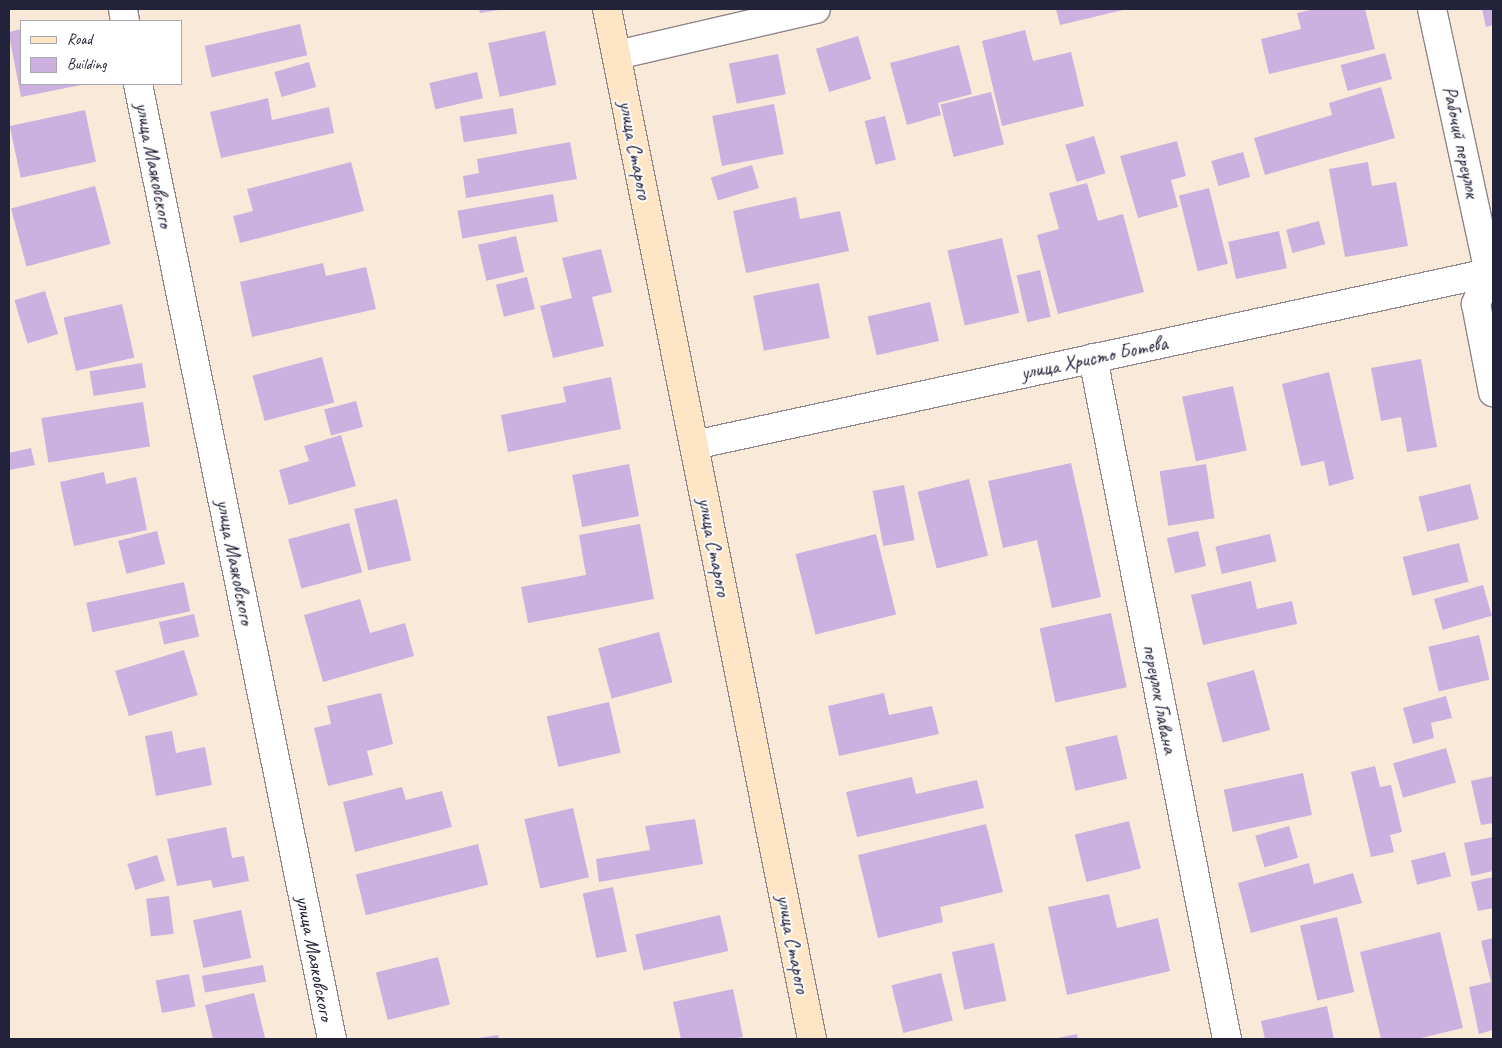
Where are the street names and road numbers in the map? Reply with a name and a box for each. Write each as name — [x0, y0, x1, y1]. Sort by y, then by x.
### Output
street label: Рабочий переулок — [1437, 84, 1485, 200]
street label: улица Старого — [614, 99, 656, 201]
street label: улица Маяковского — [130, 100, 178, 230]
street label: улица Христо Ботева — [1020, 331, 1168, 385]
street label: улица Старого — [693, 496, 735, 598]
street label: улица Маяковского — [211, 497, 259, 627]
street label: переулок Главана — [1138, 642, 1182, 756]
street label: улица Маяковского — [291, 893, 339, 1023]
street label: улица Старого — [772, 893, 814, 995]

